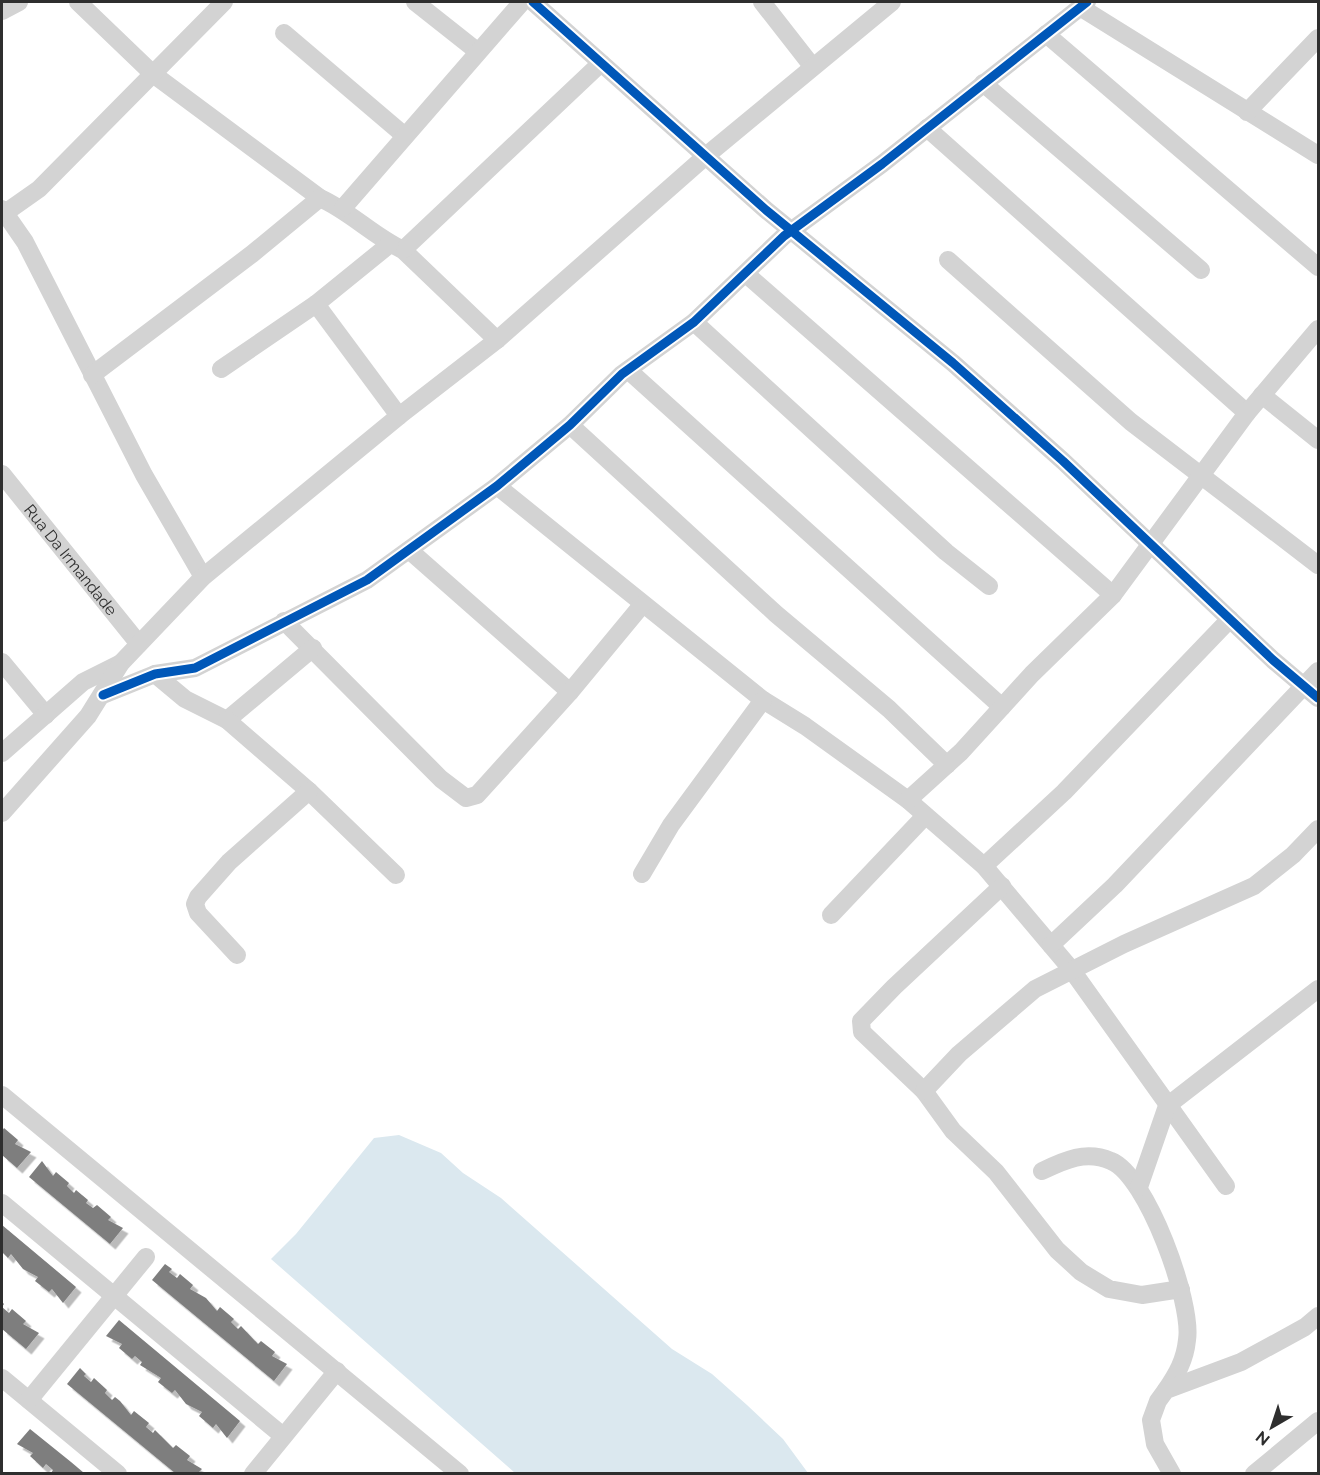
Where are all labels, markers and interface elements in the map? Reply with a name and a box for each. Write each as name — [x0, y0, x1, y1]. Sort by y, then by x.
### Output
street label: Rua Da Irmandade — [21, 500, 122, 619]
north arrow — [1242, 1397, 1302, 1457]
text: N — [1252, 1427, 1274, 1449]

